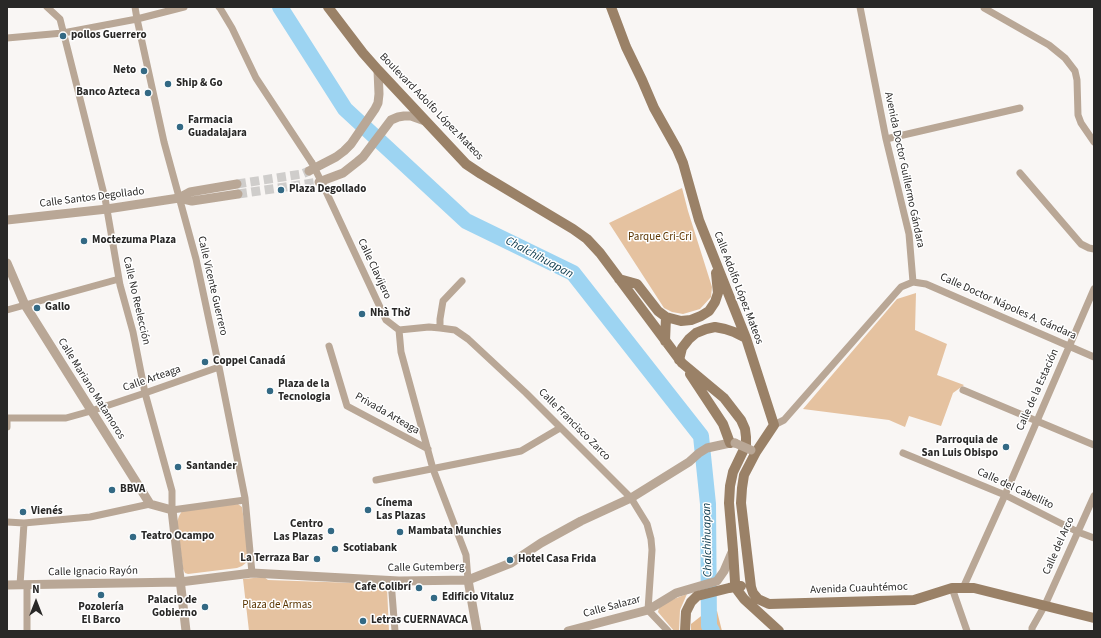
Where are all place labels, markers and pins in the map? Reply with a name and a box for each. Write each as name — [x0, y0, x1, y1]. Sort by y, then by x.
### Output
place label: pollos Guerrero — [71, 29, 147, 43]
marker: pollos Guerrero — [58, 31, 68, 41]
place label: Neto — [113, 64, 136, 78]
marker: Neto — [139, 66, 149, 76]
place label: Ship & Go — [176, 77, 223, 91]
marker: Ship & Go — [163, 79, 173, 89]
place label: Banco Azteca — [76, 86, 140, 100]
marker: Banco Azteca — [143, 88, 153, 98]
place label: Farmacia Guadalajara — [188, 114, 247, 140]
marker: Farmacia Guadalajara — [175, 122, 185, 132]
place label: Plaza Degollado — [289, 183, 366, 197]
marker: Plaza Degollado — [276, 185, 286, 195]
place label: Moctezuma Plaza — [92, 234, 176, 248]
marker: Moctezuma Plaza — [79, 236, 89, 246]
place label: Gallo — [45, 301, 70, 315]
marker: Gallo — [32, 303, 42, 313]
place label: Nhà Thờ — [370, 307, 410, 321]
marker: Nhà Thờ — [357, 309, 367, 319]
place label: Coppel Canadá — [213, 355, 286, 369]
marker: Coppel Canadá — [200, 357, 210, 367]
place label: Plaza de la Tecnologia — [278, 378, 330, 404]
marker: Plaza de la Tecnologia — [265, 386, 275, 396]
place label: Parroquia de San Luis Obispo — [922, 434, 998, 460]
marker: Parroquia de San Luis Obispo — [1001, 442, 1011, 452]
place label: Santander — [186, 460, 237, 474]
marker: Santander — [173, 462, 183, 472]
place label: BBVA — [120, 483, 145, 497]
marker: BBVA — [107, 485, 117, 495]
place label: Cínema Las Plazas — [376, 497, 426, 523]
place label: Vienés — [31, 505, 63, 519]
marker: Cínema Las Plazas — [363, 505, 373, 515]
marker: Vienés — [18, 507, 28, 517]
place label: Centro Las Plazas — [273, 518, 323, 544]
place label: Mambata Munchies — [408, 525, 501, 539]
marker: Centro Las Plazas — [326, 526, 336, 536]
marker: Mambata Munchies — [395, 527, 405, 537]
place label: Teatro Ocampo — [141, 530, 214, 544]
marker: Teatro Ocampo — [128, 532, 138, 542]
place label: Scotiabank — [343, 542, 397, 556]
marker: Scotiabank — [330, 544, 340, 554]
place label: La Terraza Bar — [240, 552, 309, 566]
place label: Hotel Casa Frida — [518, 553, 596, 567]
marker: La Terraza Bar — [312, 554, 322, 564]
marker: Hotel Casa Frida — [505, 555, 515, 565]
place label: Cafe Colibrí — [355, 581, 411, 595]
marker: Cafe Colibrí — [414, 583, 424, 593]
marker: Pozolería El Barco — [96, 590, 106, 600]
place label: Edificio Vitaluz — [442, 591, 514, 605]
marker: Edificio Vitaluz — [429, 593, 439, 603]
place label: Palacio de Gobierno — [148, 594, 197, 620]
place label: Pozolería El Barco — [78, 601, 124, 627]
marker: Palacio de Gobierno — [200, 602, 210, 612]
place label: Letras CUERNAVACA — [371, 614, 468, 628]
marker: Letras CUERNAVACA — [358, 616, 368, 626]

